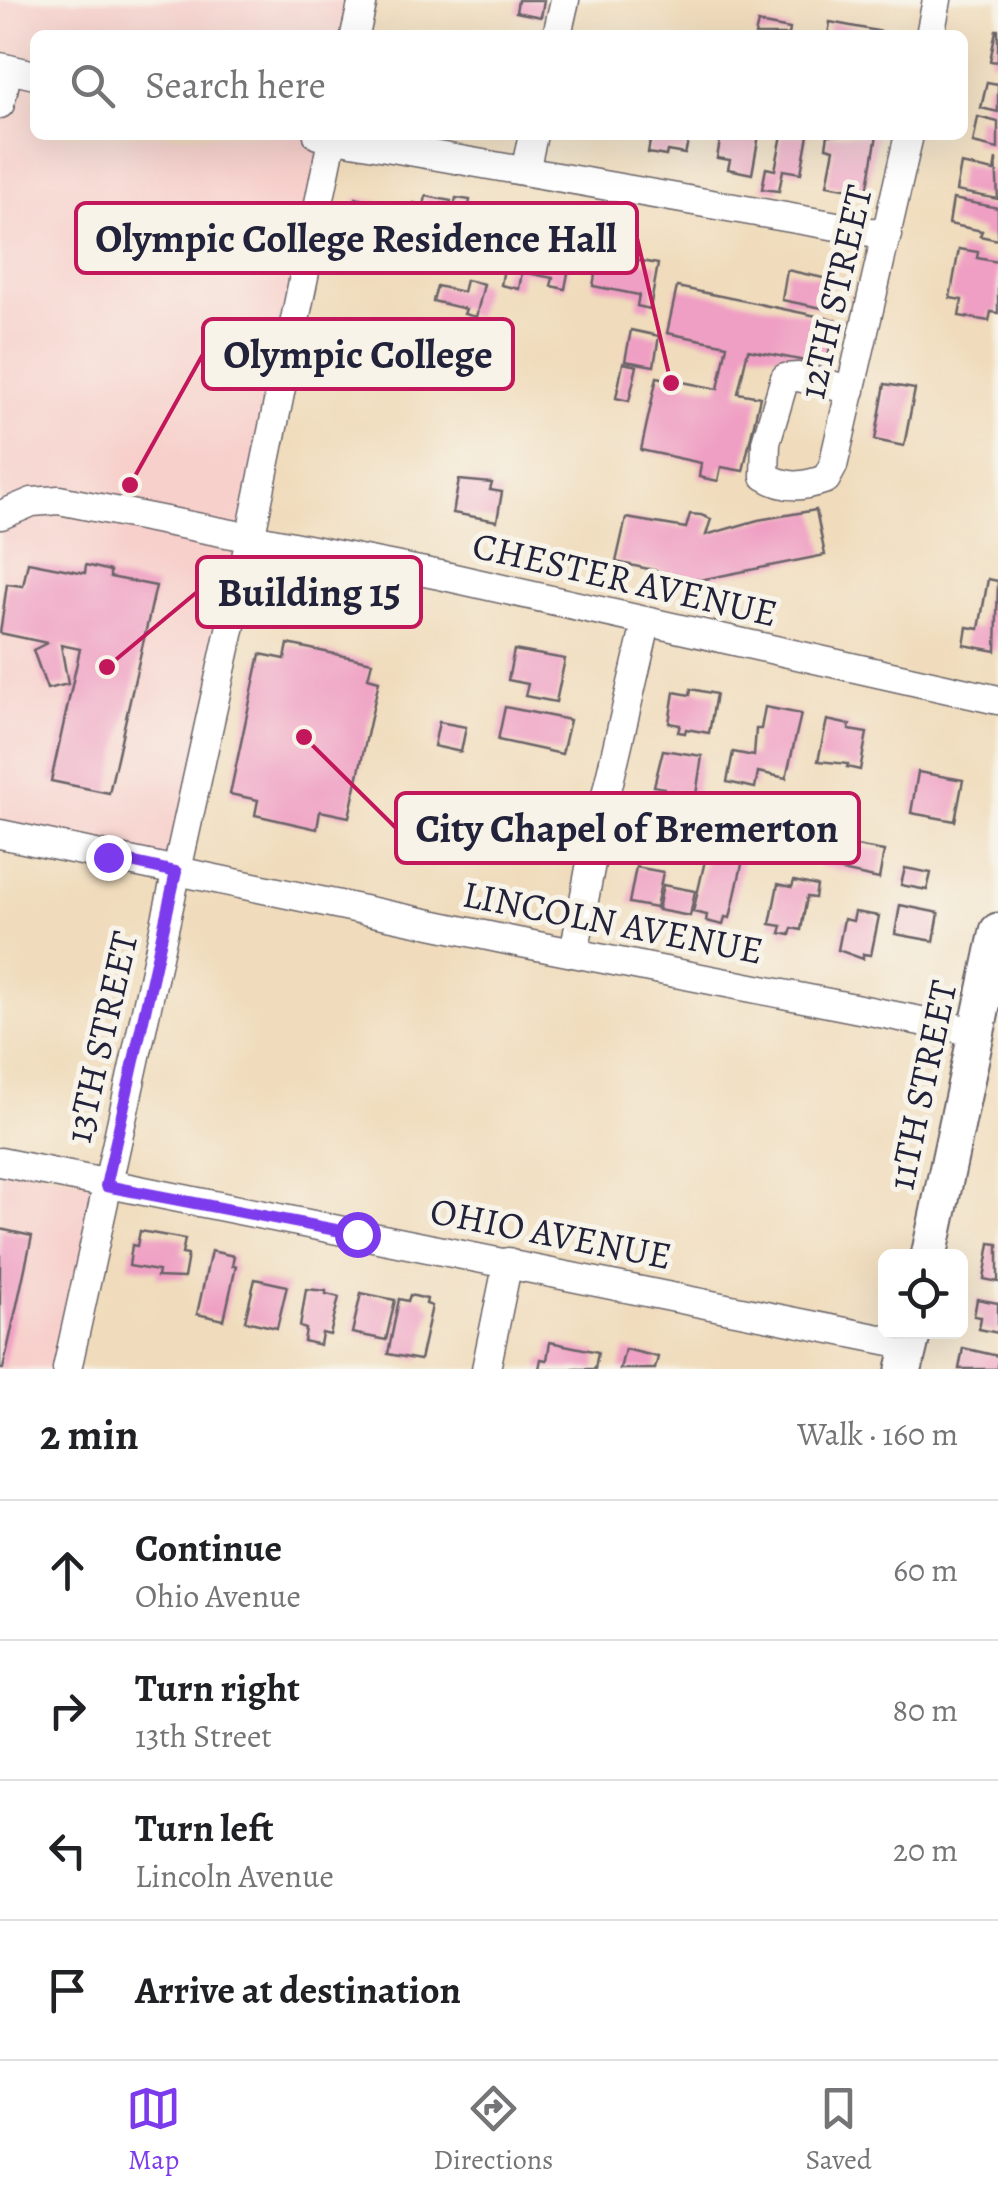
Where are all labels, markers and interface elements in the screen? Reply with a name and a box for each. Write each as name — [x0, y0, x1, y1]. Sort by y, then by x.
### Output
search box — [30, 30, 968, 140]
icon: search — [65, 58, 120, 113]
text: Search here — [145, 59, 326, 111]
street label: 12TH STREET — [785, 180, 885, 404]
callout: Olympic College Residence Hall — [76, 203, 637, 273]
text: Olympic College Residence Hall — [95, 211, 617, 266]
callout: Olympic College — [203, 319, 513, 389]
text: Olympic College — [223, 327, 493, 382]
street label: CHESTER AVENUE — [468, 519, 782, 639]
callout: Building 15 — [197, 557, 421, 627]
text: Building 15 — [217, 565, 401, 620]
callout: City Chapel of Bremerton — [396, 793, 859, 863]
text: City Chapel of Bremerton — [415, 801, 839, 856]
route end — [86, 835, 132, 881]
street label: LINCOLN AVENUE — [459, 867, 767, 977]
street label: 13TH STREET — [51, 926, 151, 1148]
street label: 11TH STREET — [874, 975, 970, 1194]
street label: OHIO AVENUE — [426, 1184, 676, 1282]
route start — [335, 1212, 381, 1258]
map controls — [878, 1249, 968, 1339]
button: locate — [878, 1249, 968, 1339]
text: 2 min — [40, 1406, 139, 1463]
text: Walk · 160 m — [797, 1412, 958, 1456]
text: Continue — [135, 1522, 282, 1574]
icon: ahead — [40, 1543, 95, 1598]
text: 60 m — [893, 1548, 958, 1592]
text: Ohio Avenue — [135, 1574, 301, 1618]
text: Turn right — [135, 1662, 300, 1714]
icon: right — [40, 1683, 95, 1738]
text: 80 m — [892, 1688, 958, 1732]
text: 13th Street — [135, 1714, 272, 1758]
text: Turn left — [135, 1802, 274, 1854]
icon: left — [40, 1823, 95, 1878]
text: 20 m — [893, 1828, 958, 1872]
text: Lincoln Avenue — [135, 1854, 334, 1898]
icon: arrive — [40, 1963, 95, 2018]
text: Arrive at destination — [135, 1964, 461, 2016]
tab: Map — [126, 2081, 181, 2179]
tab: Directions — [433, 2081, 553, 2179]
tab: Saved — [806, 2081, 872, 2179]

